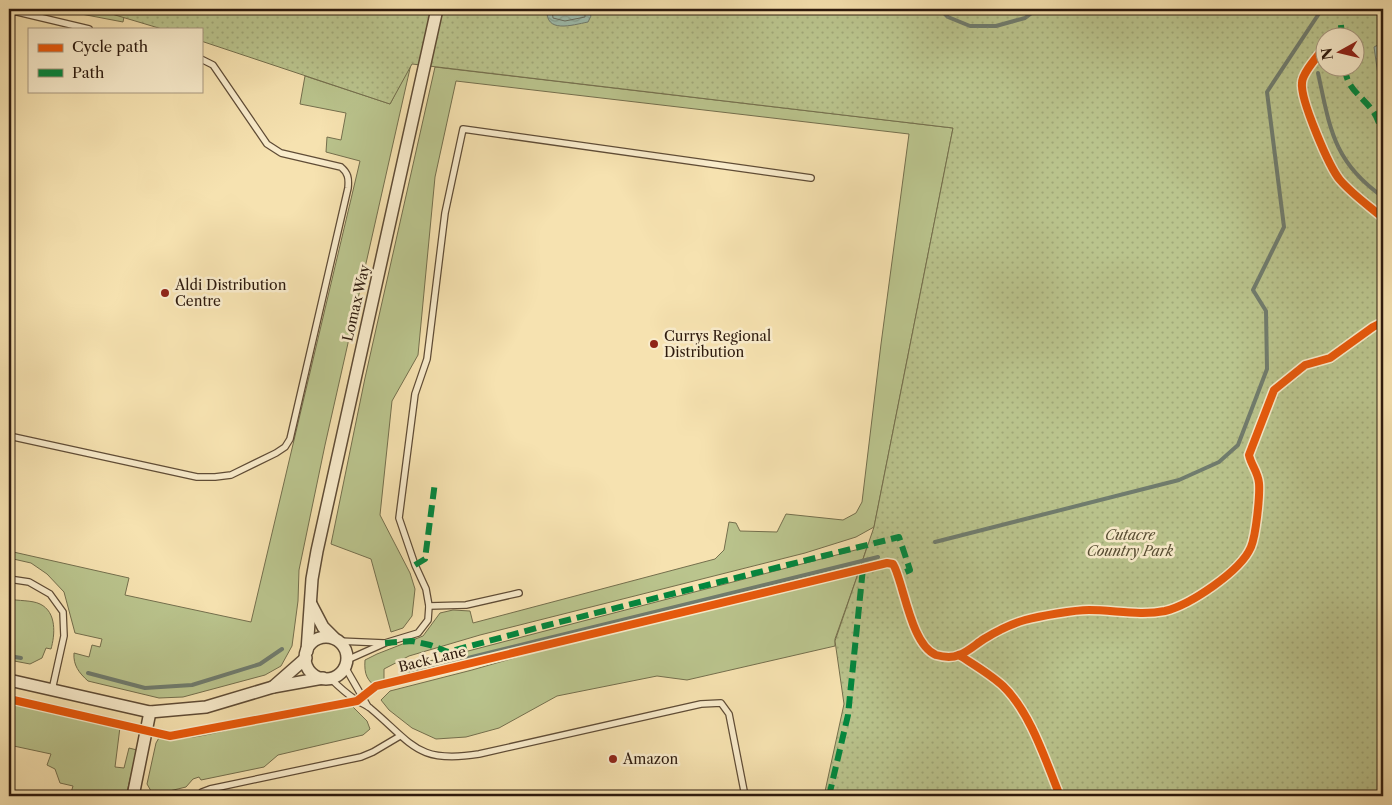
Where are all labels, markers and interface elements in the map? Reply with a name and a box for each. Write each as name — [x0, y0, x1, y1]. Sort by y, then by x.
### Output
legend — [28, 28, 202, 92]
north arrow — [1314, 28, 1364, 78]
text: Cycle path — [72, 37, 149, 56]
text: N — [1317, 47, 1337, 61]
text: Path — [72, 63, 105, 82]
street label: Lomax Way — [338, 263, 374, 343]
place label: Aldi Distribution Centre — [174, 276, 287, 310]
marker: Aldi Distribution Centre — [159, 287, 171, 299]
place label: Currys Regional Distribution — [664, 327, 771, 361]
marker: Currys Regional Distribution — [648, 338, 660, 350]
park label: Cutacre Country Park — [1087, 526, 1174, 560]
street label: Back Lane — [396, 642, 468, 676]
place label: Amazon — [622, 750, 679, 768]
marker: Amazon — [607, 753, 619, 765]

